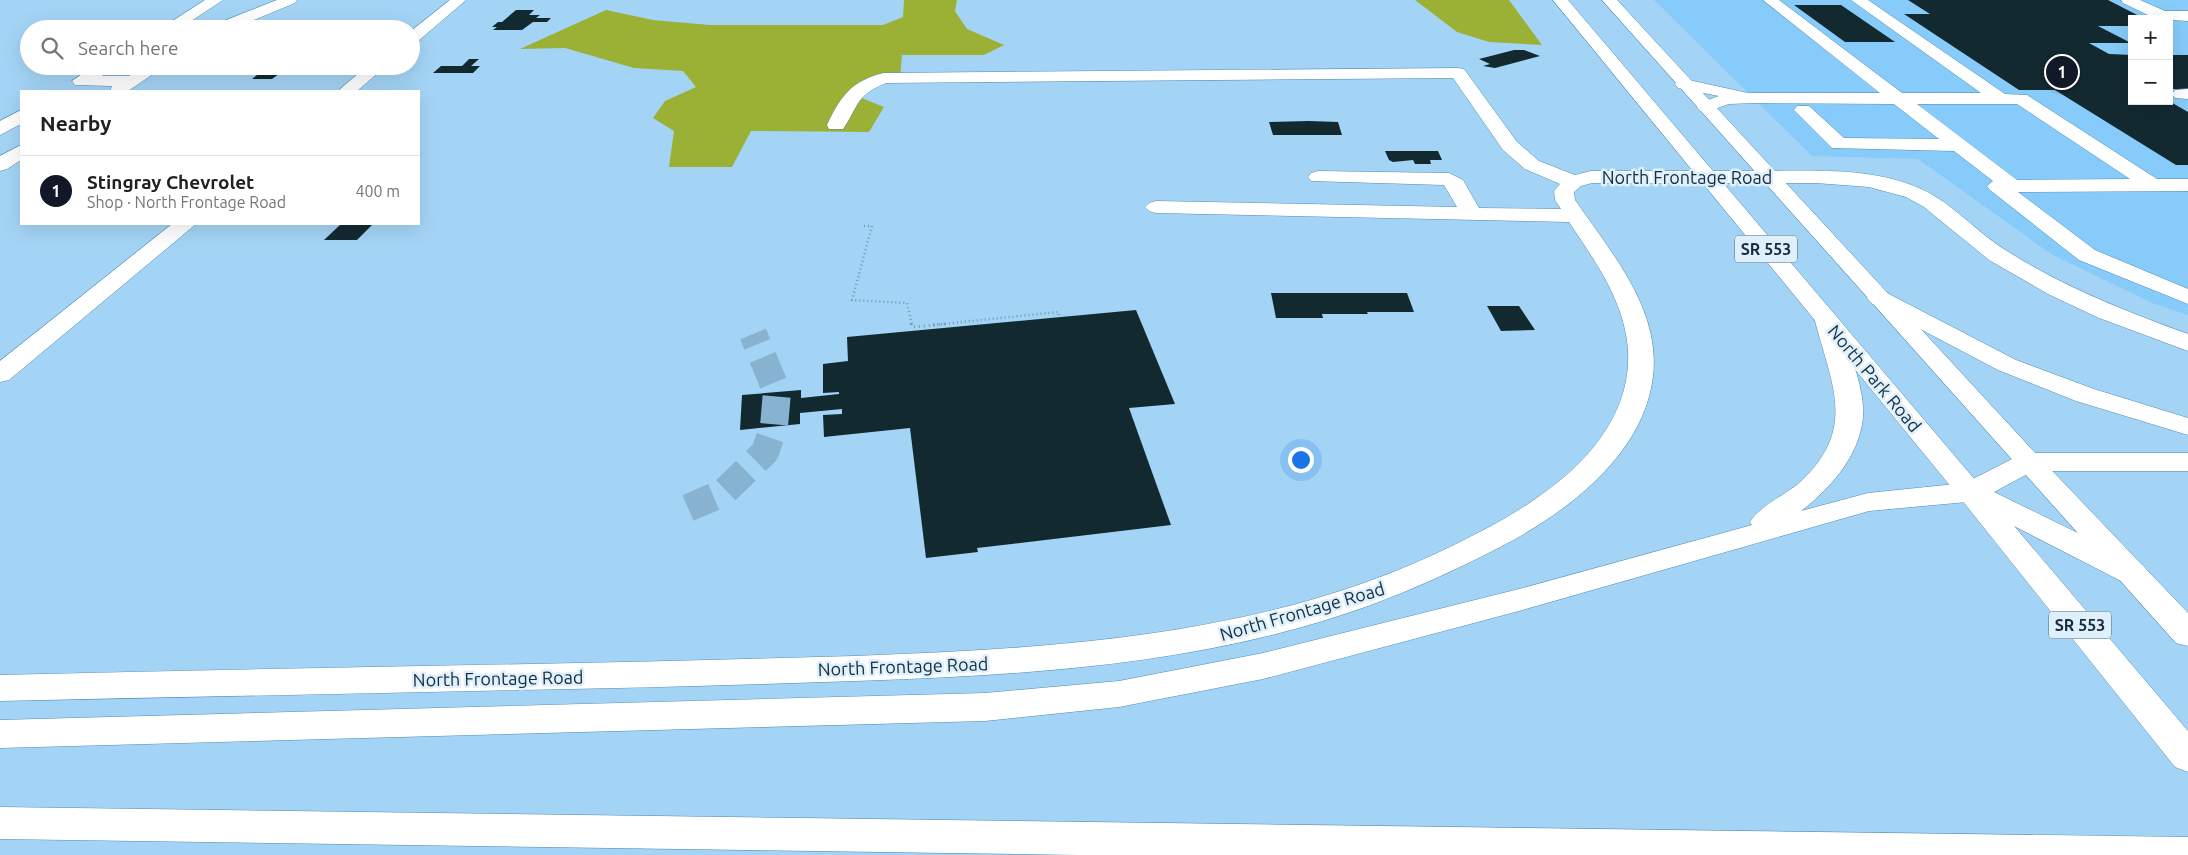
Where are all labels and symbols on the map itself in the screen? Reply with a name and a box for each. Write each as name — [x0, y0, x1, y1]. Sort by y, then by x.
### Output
pin: 1 — [2046, 53, 2078, 91]
street label: North Frontage Road — [1602, 167, 1772, 187]
road number: SR 553 — [1735, 235, 1797, 262]
street label: North Park Road — [1825, 321, 1925, 435]
your location — [1288, 447, 1314, 473]
street label: North Frontage Road — [1217, 578, 1387, 644]
road number: SR 553 — [2049, 612, 2111, 638]
street label: North Frontage Road — [817, 653, 989, 679]
street label: North Frontage Road — [413, 667, 583, 689]

